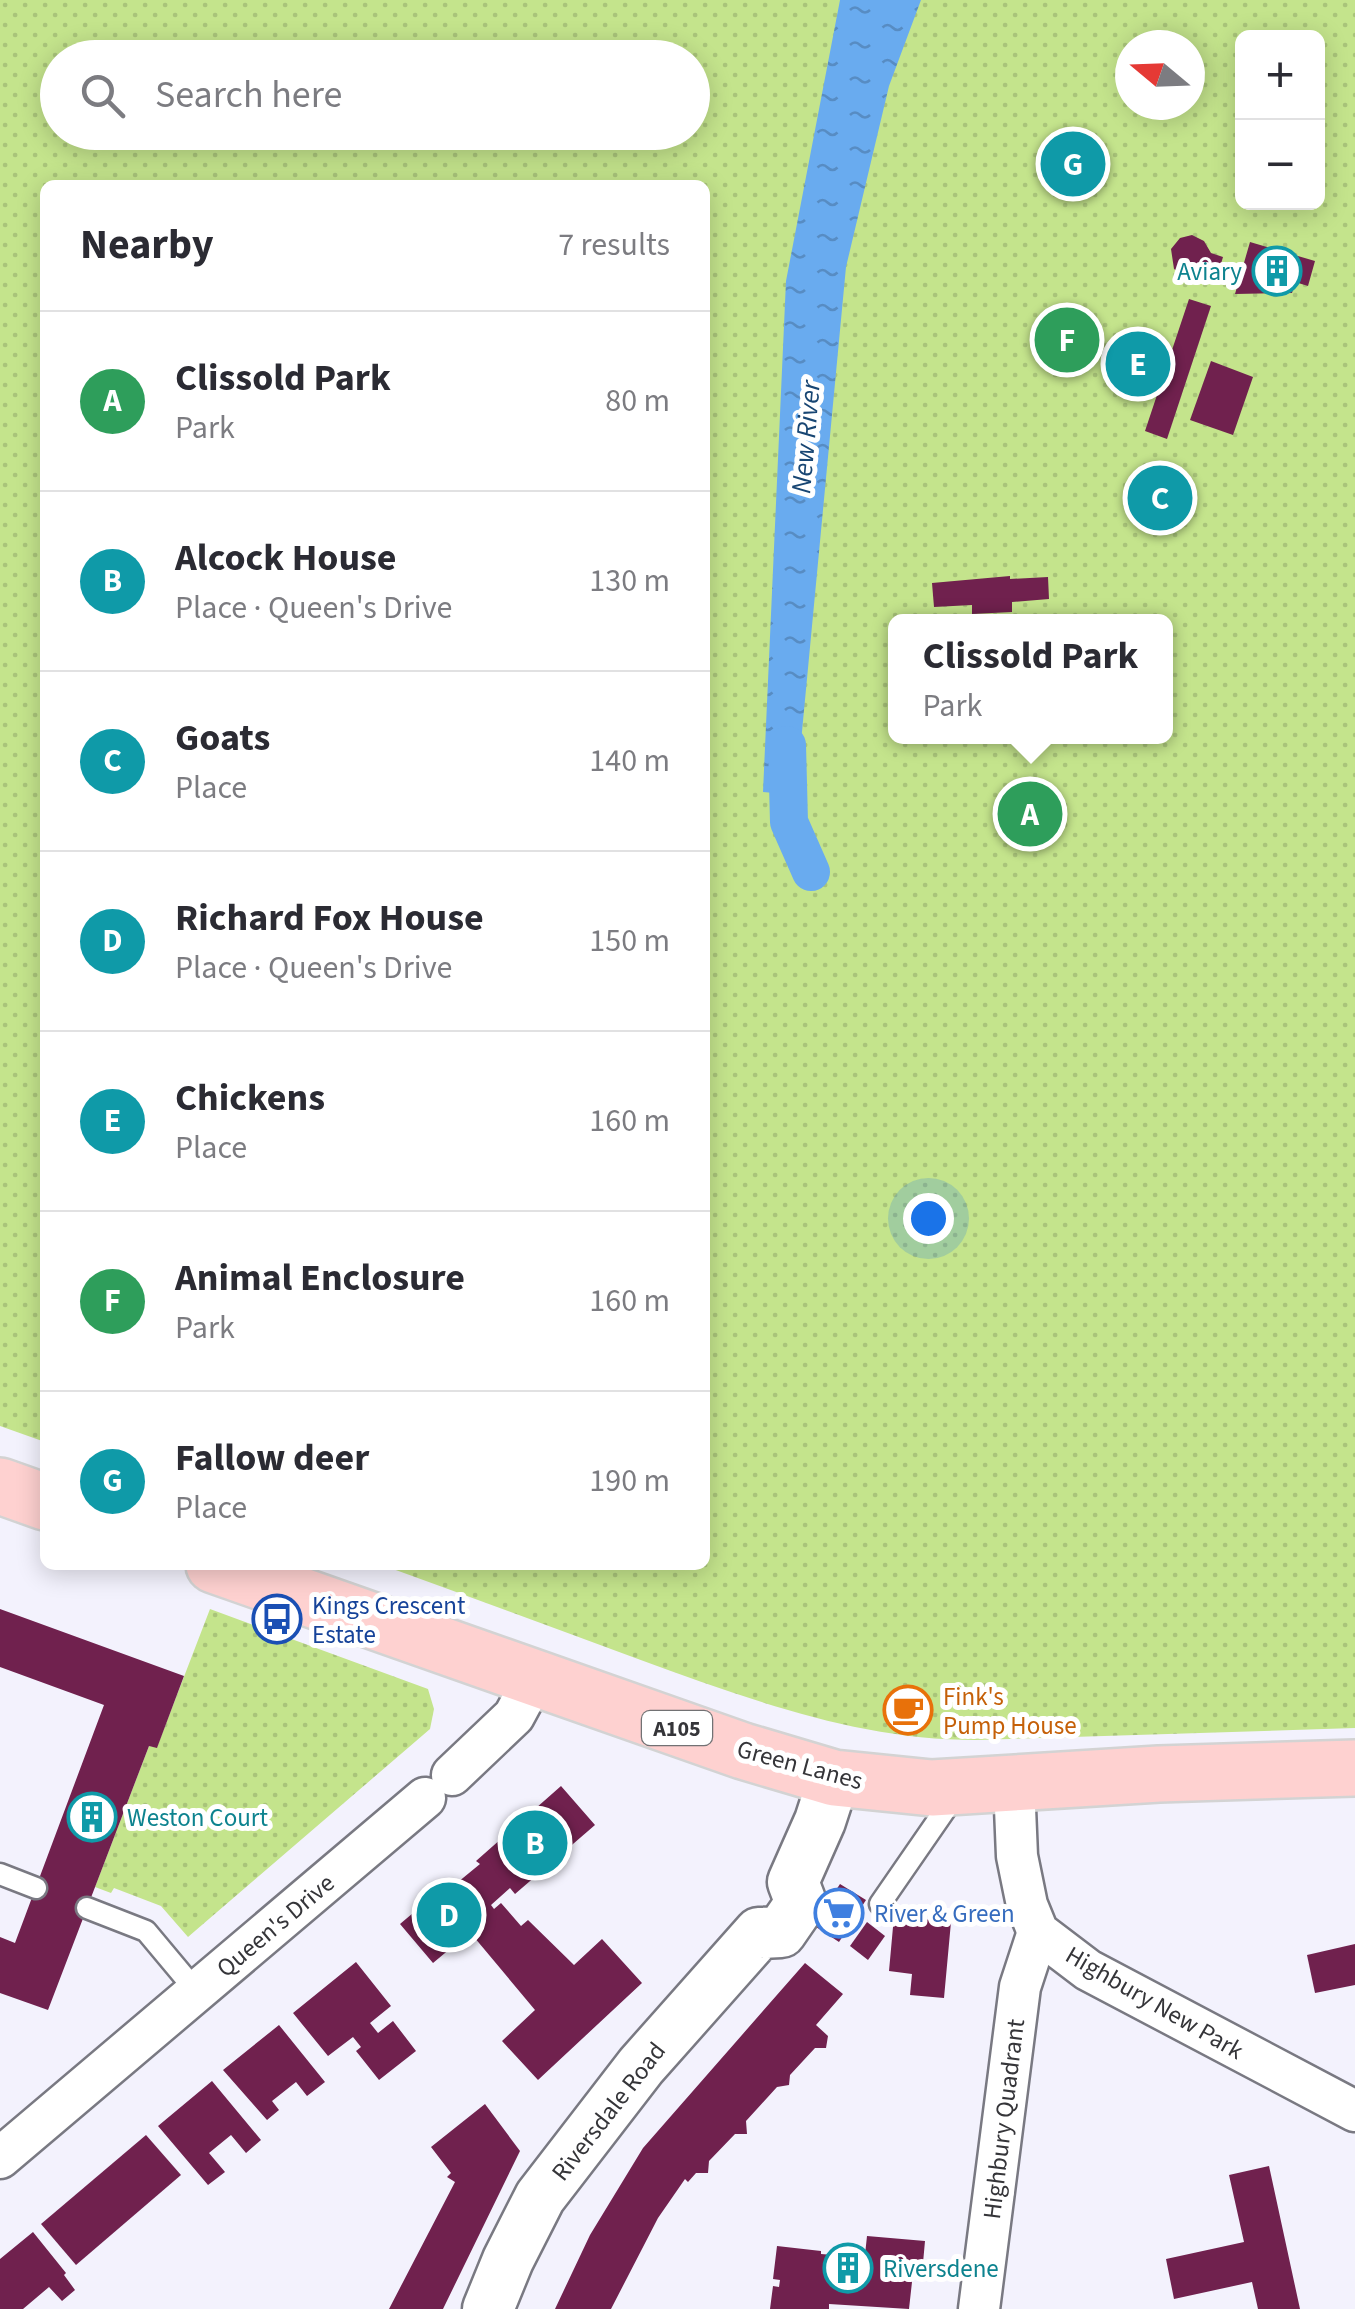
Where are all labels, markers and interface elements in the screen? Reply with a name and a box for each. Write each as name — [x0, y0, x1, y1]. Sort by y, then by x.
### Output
north arrow — [1115, 30, 1205, 120]
map controls — [1235, 30, 1325, 210]
button: + — [1235, 30, 1325, 120]
search box — [40, 40, 710, 150]
icon: search — [75, 68, 130, 123]
text: Search here — [155, 68, 342, 122]
button: − — [1235, 120, 1325, 210]
pin: G — [1040, 126, 1106, 202]
text: Nearby — [80, 215, 214, 275]
text: 7 results — [558, 222, 670, 268]
building icon: Aviary — [1251, 245, 1303, 297]
place label: Aviary — [1177, 254, 1242, 290]
pin: F — [1034, 302, 1100, 378]
pin: E — [1106, 326, 1170, 402]
text: Clissold Park — [175, 351, 391, 405]
water label: New River — [781, 377, 831, 495]
text: A — [103, 378, 122, 424]
text: 80 m — [605, 378, 670, 424]
text: Park — [175, 405, 235, 451]
pin: C — [1128, 460, 1192, 536]
text: Alcock House — [175, 531, 396, 585]
text: B — [103, 558, 122, 604]
text: 130 m — [589, 558, 670, 604]
text: Place · Queen's Drive — [175, 585, 452, 631]
popup — [888, 614, 1173, 744]
text: Clissold Park — [923, 629, 1138, 683]
text: Park — [923, 683, 982, 729]
text: Goats — [175, 711, 270, 765]
text: C — [103, 738, 122, 784]
text: 140 m — [589, 738, 670, 784]
text: Place — [175, 765, 247, 811]
pin: A — [998, 776, 1062, 852]
text: Richard Fox House — [175, 891, 484, 945]
text: D — [102, 918, 123, 964]
text: 150 m — [589, 918, 670, 964]
text: Place · Queen's Drive — [175, 945, 452, 991]
text: Chickens — [175, 1071, 325, 1125]
text: E — [104, 1098, 121, 1144]
text: 160 m — [589, 1098, 670, 1144]
text: Place — [175, 1125, 247, 1171]
your location — [903, 1193, 954, 1244]
text: Animal Enclosure — [175, 1251, 465, 1305]
text: F — [104, 1278, 121, 1324]
text: 160 m — [589, 1278, 670, 1324]
text: Park — [175, 1305, 235, 1351]
text: Fallow deer — [175, 1431, 369, 1485]
text: G — [102, 1458, 123, 1504]
text: 190 m — [589, 1458, 670, 1504]
text: Place — [175, 1485, 247, 1531]
place label: Kings Crescent Estate — [312, 1588, 466, 1653]
bus stop icon: Kings Crescent Estate — [251, 1593, 303, 1645]
place label: Fink's Pump House — [943, 1679, 1077, 1744]
cafe icon: Fink's Pump House — [882, 1684, 934, 1736]
road number: A105 — [642, 1711, 712, 1745]
street label: Green Lanes — [733, 1731, 867, 1799]
building icon: Weston Court — [66, 1791, 118, 1843]
place label: Weston Court — [127, 1800, 268, 1836]
pin: B — [502, 1806, 568, 1880]
street label: Queen's Drive — [209, 1866, 342, 1986]
pin: D — [416, 1878, 482, 1952]
supermarket icon: River & Green — [813, 1887, 865, 1939]
place label: River & Green — [874, 1896, 1015, 1932]
street label: Highbury New Park — [1059, 1937, 1251, 2069]
street label: Highbury Quadrant — [974, 2016, 1034, 2221]
street label: Riversdale Road — [543, 2035, 674, 2189]
building icon: Riversdene — [822, 2242, 874, 2294]
place label: Riversdene — [883, 2251, 999, 2287]

